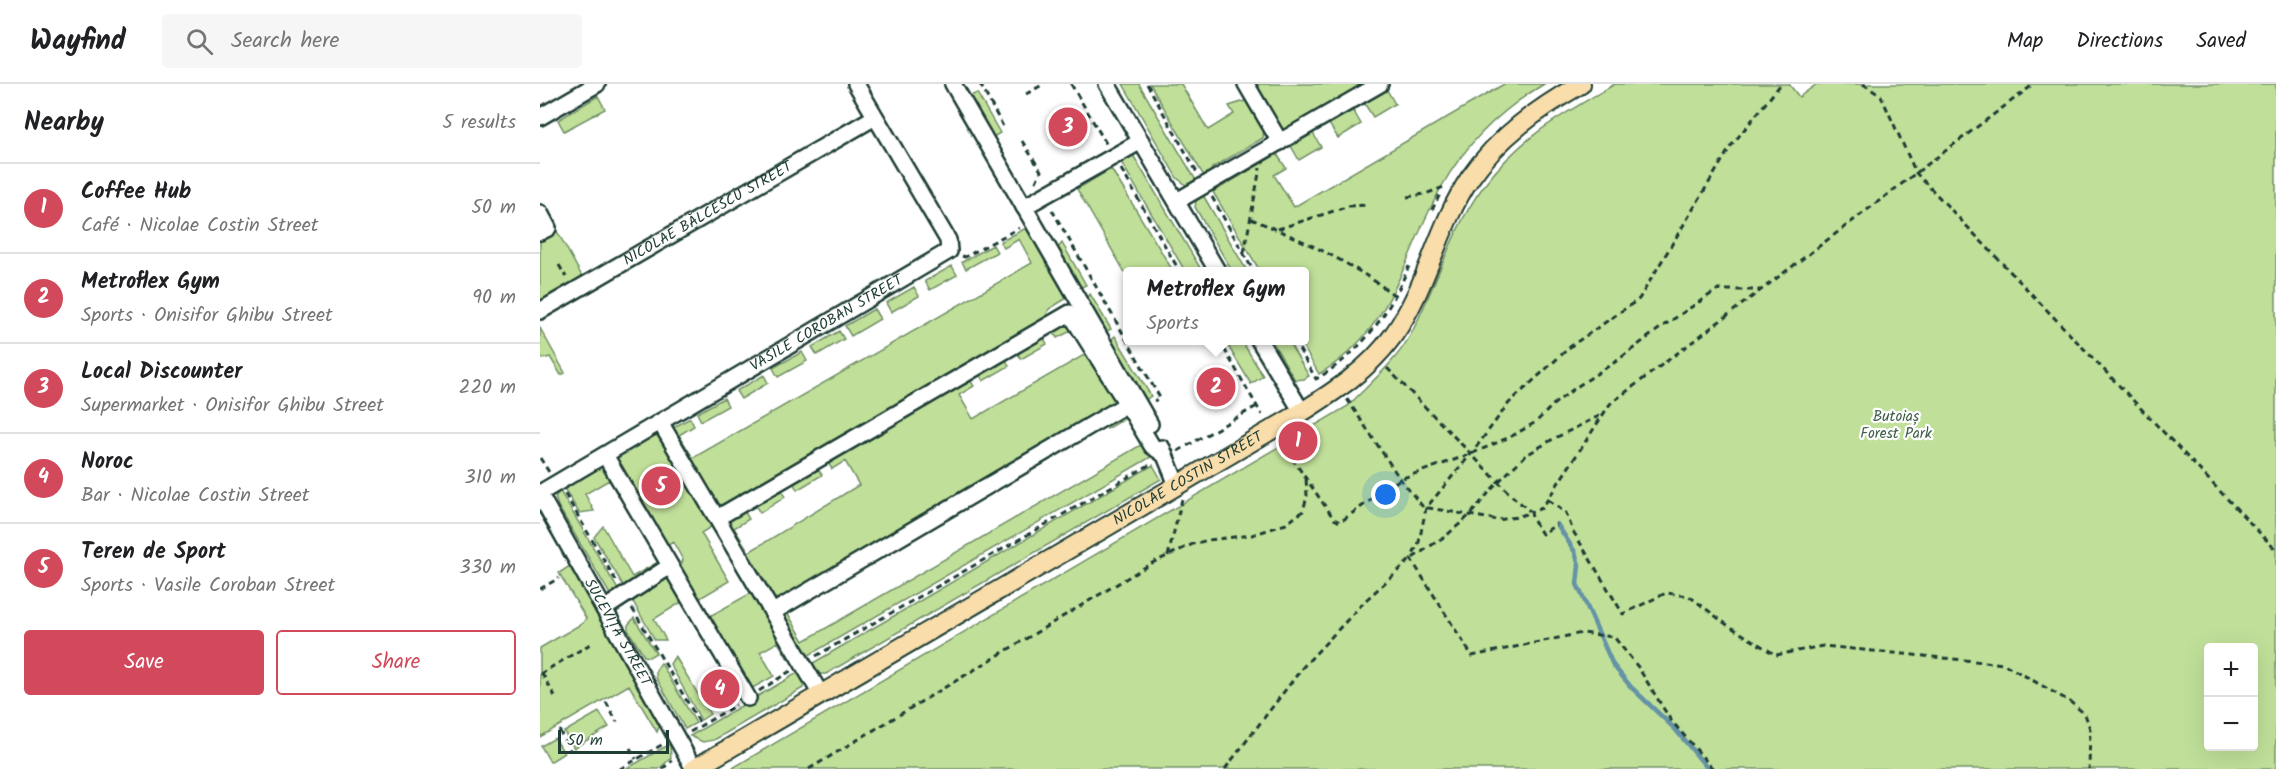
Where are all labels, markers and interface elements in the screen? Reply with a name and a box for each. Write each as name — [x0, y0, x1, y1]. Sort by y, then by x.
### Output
search box — [162, 14, 582, 68]
text: Wayfind — [30, 19, 126, 64]
text: Search here — [231, 24, 339, 59]
icon: search — [183, 25, 216, 58]
text: Map — [2007, 25, 2043, 58]
text: Directions — [2076, 25, 2163, 58]
text: Saved — [2196, 25, 2246, 58]
text: Nearby — [24, 102, 104, 144]
pin: 3 — [1048, 104, 1088, 150]
text: 5 results — [442, 107, 516, 139]
street label: NICOLAE BĂLCESCU STREET — [619, 154, 799, 272]
text: Coffee Hub — [81, 175, 191, 210]
text: 1 — [40, 192, 47, 224]
text: 50 m — [471, 192, 516, 224]
text: Café · Nicolae Costin Street — [81, 210, 318, 242]
text: Metroflex Gym — [81, 265, 220, 300]
popup — [1123, 267, 1309, 345]
street label: VASILE COROBAN STREET — [746, 268, 909, 378]
text: Metroflex Gym — [1147, 273, 1285, 308]
text: 2 — [38, 282, 49, 314]
text: 90 m — [472, 282, 516, 314]
text: Sports · Onisifor Ghibu Street — [81, 300, 333, 332]
text: Sports — [1147, 308, 1199, 340]
text: Local Discounter — [81, 355, 242, 390]
pin: 2 — [1196, 364, 1236, 410]
text: 3 — [38, 372, 49, 404]
text: 220 m — [459, 372, 516, 404]
text: Supermarket · Onisifor Ghibu Street — [81, 390, 384, 422]
park label: Butoiaș Forest Park — [1860, 405, 1933, 446]
pin: 1 — [1278, 418, 1317, 464]
street label: NICOLAE COSTIN STREET — [1109, 424, 1269, 532]
text: Noroc — [81, 445, 134, 480]
text: 4 — [38, 462, 49, 494]
text: 310 m — [464, 462, 516, 494]
pin: 5 — [642, 464, 680, 508]
text: Bar · Nicolae Costin Street — [81, 480, 310, 512]
your location — [1371, 480, 1400, 509]
text: Teren de Sport — [81, 535, 226, 570]
text: 5 — [38, 552, 49, 584]
text: 330 m — [459, 552, 516, 584]
text: Sports · Vasile Coroban Street — [81, 570, 335, 602]
street label: SUCEVIȚA STREET — [577, 574, 658, 693]
button: Save — [24, 630, 264, 695]
button: Share — [276, 630, 516, 695]
map controls — [2204, 643, 2258, 751]
button: + — [2204, 643, 2258, 697]
pin: 4 — [700, 666, 740, 712]
button: − — [2204, 697, 2258, 751]
scale bar — [558, 727, 669, 754]
text: 50 m — [567, 728, 603, 753]

